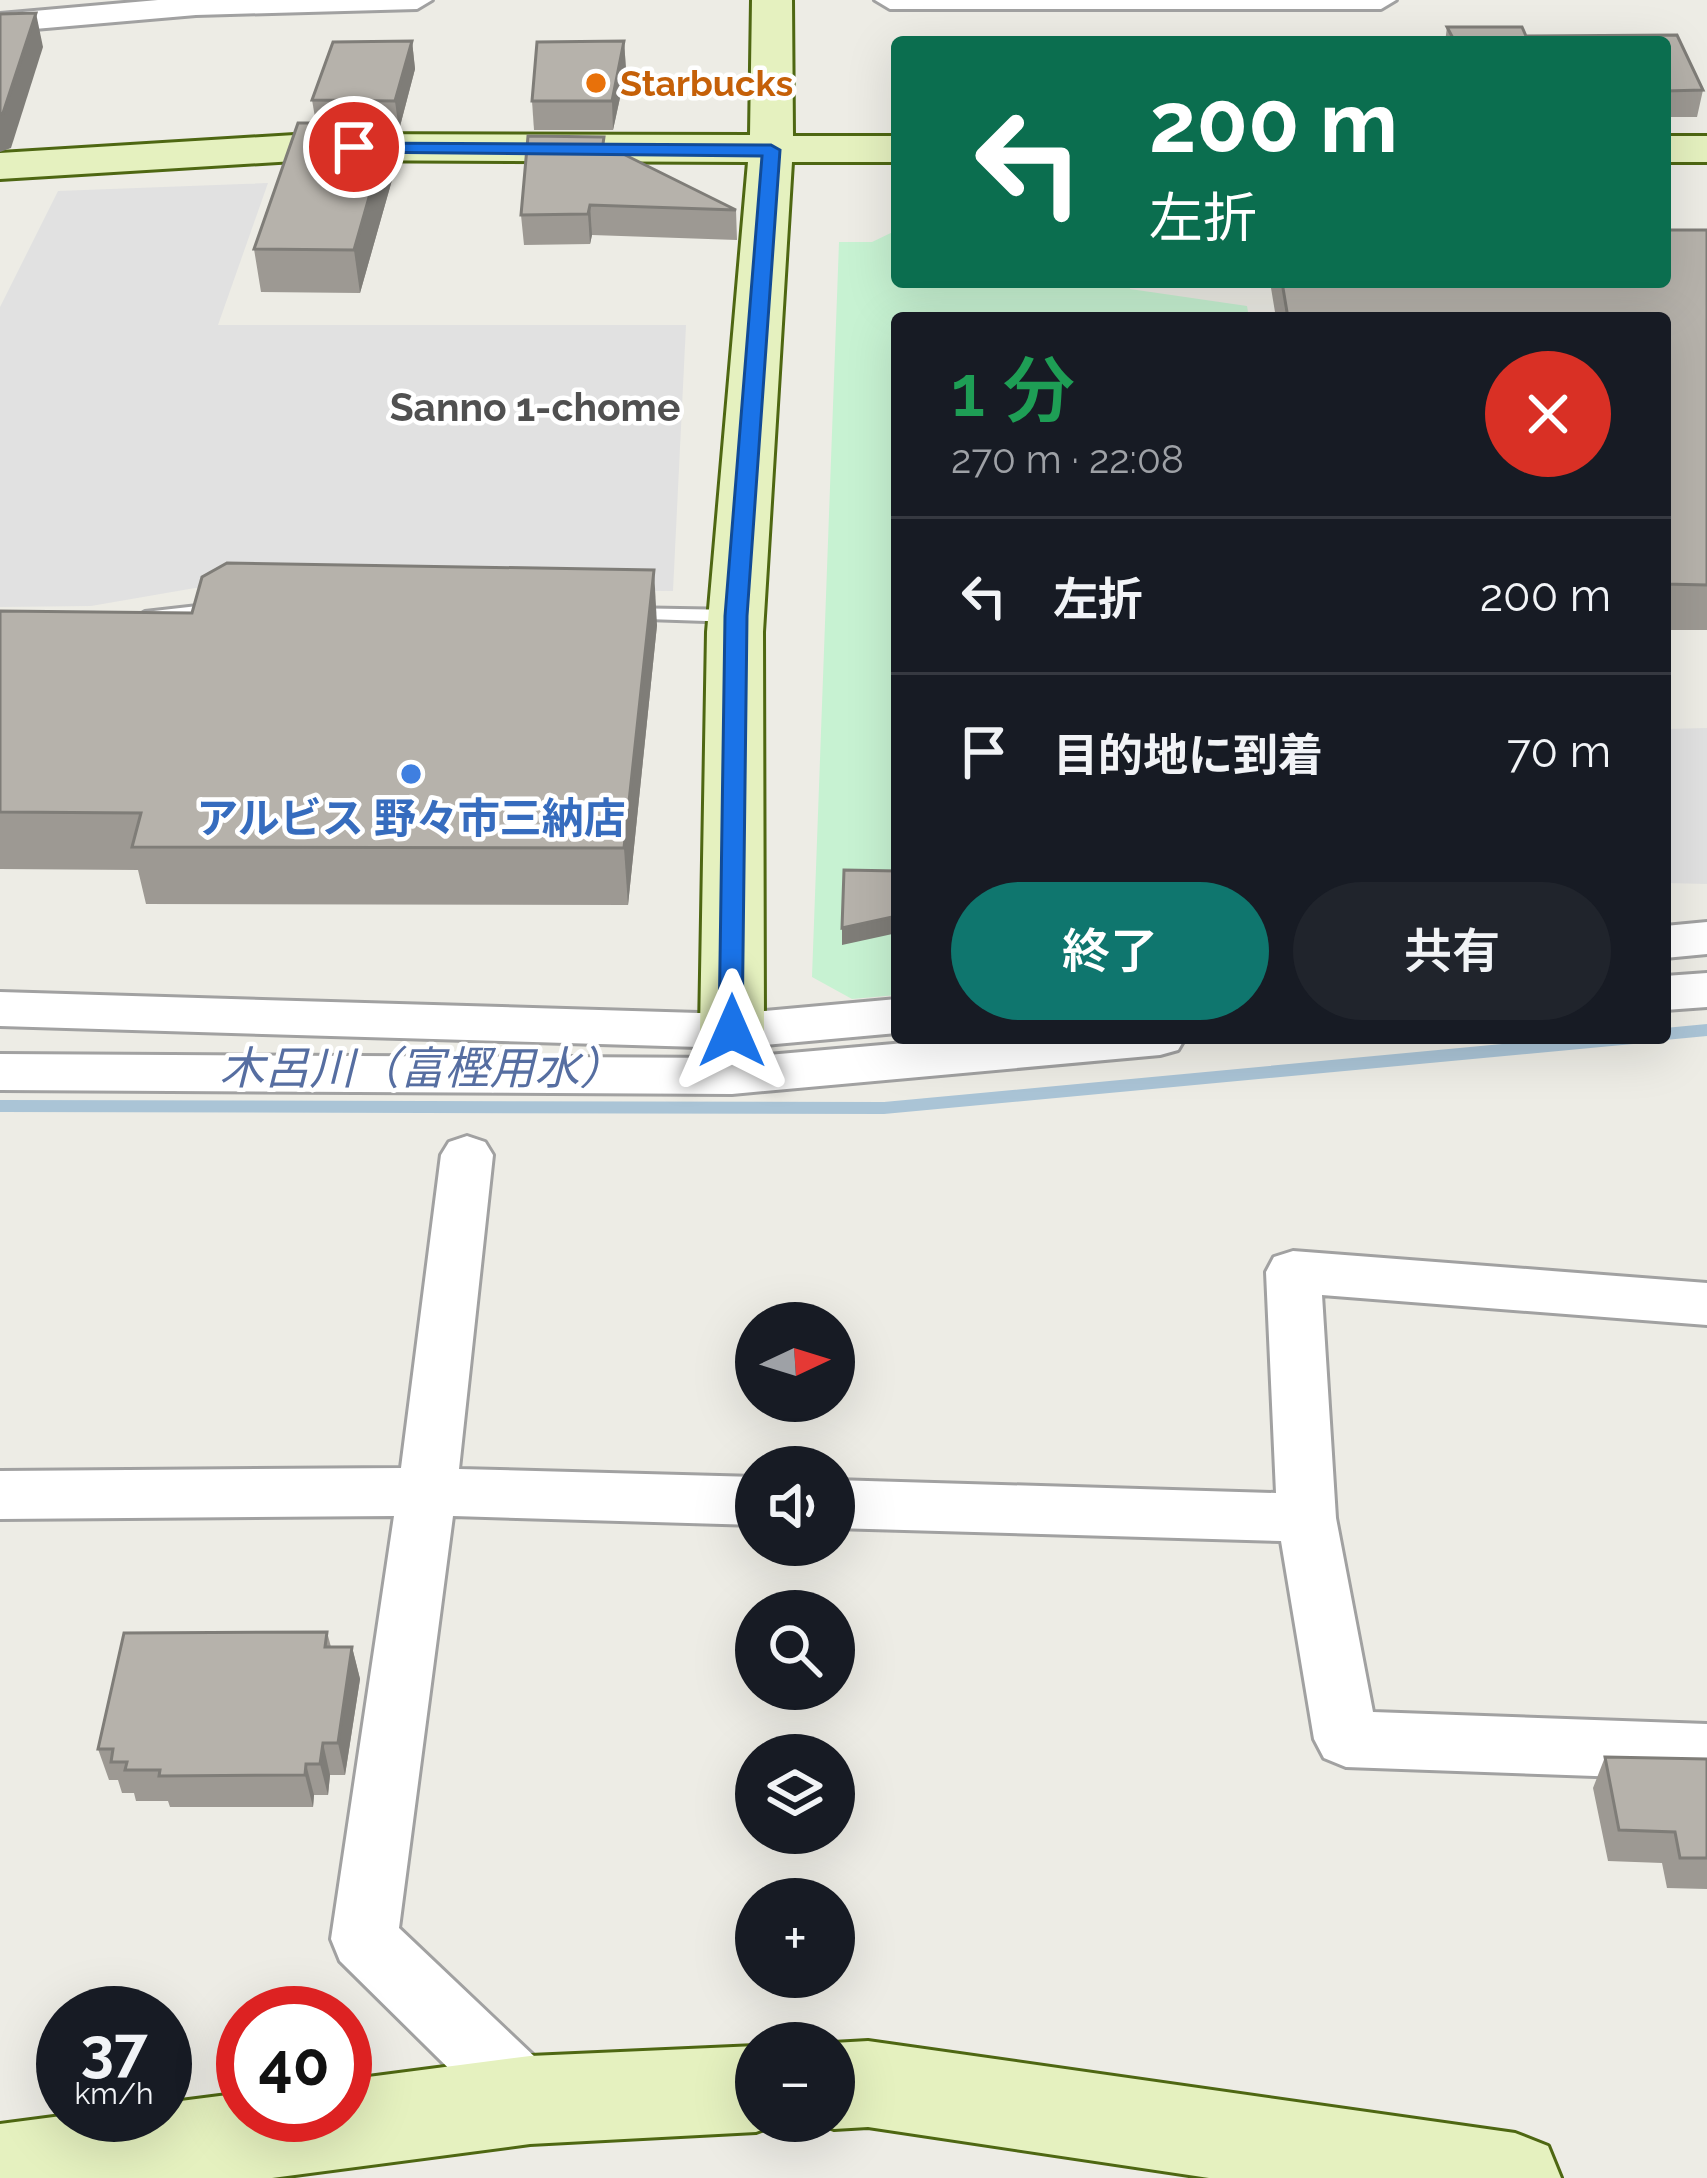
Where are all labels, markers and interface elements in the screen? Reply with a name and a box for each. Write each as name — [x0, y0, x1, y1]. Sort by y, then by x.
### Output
place label: Starbucks — [620, 62, 793, 104]
marker: Starbucks — [583, 70, 609, 96]
text: 200 m — [1149, 73, 1398, 172]
icon: left — [951, 84, 1107, 240]
pin — [303, 96, 405, 198]
icon: arrive — [321, 114, 387, 180]
text: 左折 — [1149, 186, 1257, 250]
text: 1 分 — [951, 348, 1075, 433]
button: close — [1485, 351, 1611, 477]
district label: Sanno 1-chome — [390, 384, 680, 430]
text: 270 m · 22:08 — [951, 436, 1184, 482]
icon: left — [951, 563, 1017, 629]
text: 200 m — [1480, 569, 1611, 622]
text: 左折 — [1053, 573, 1143, 626]
icon: arrive — [951, 719, 1017, 785]
text: 70 m — [1507, 725, 1611, 778]
text: 目的地に到着 — [1053, 729, 1323, 782]
marker: アルビス 野々市三納店 — [398, 761, 424, 787]
place label: アルビス 野々市三納店 — [196, 794, 626, 843]
button: 終了 — [951, 882, 1269, 1020]
button: 共有 — [1293, 882, 1611, 1020]
position arrow — [669, 968, 795, 1094]
water label: 木呂川（富樫用水） — [219, 1042, 625, 1095]
north arrow — [735, 1302, 855, 1422]
map controls — [735, 1302, 855, 2142]
button: sound — [735, 1446, 855, 1566]
button: search — [735, 1590, 855, 1710]
button: layers — [735, 1734, 855, 1854]
button: + — [735, 1878, 855, 1998]
speed limit sign: 40 — [216, 1986, 372, 2142]
text: 37 — [80, 2014, 148, 2084]
button: − — [735, 2022, 855, 2142]
text: km/h — [74, 2076, 154, 2111]

